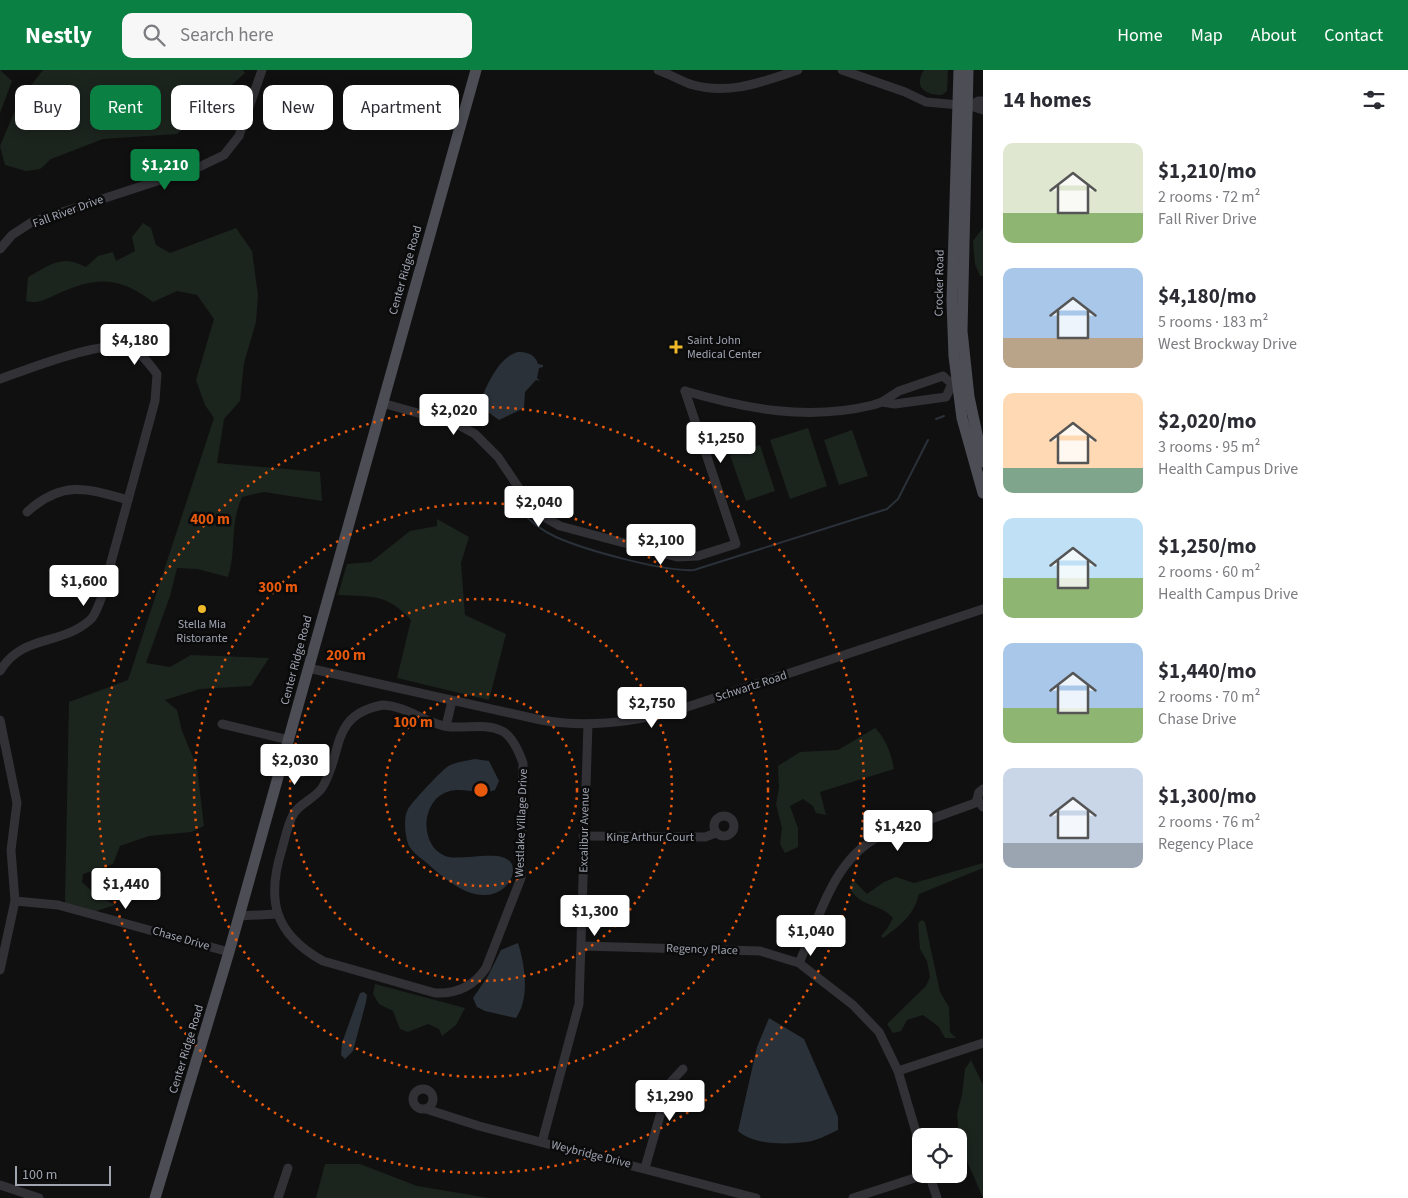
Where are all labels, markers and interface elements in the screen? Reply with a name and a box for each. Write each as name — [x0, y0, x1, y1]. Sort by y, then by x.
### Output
search box — [122, 13, 472, 58]
text: Nestly — [25, 18, 92, 53]
icon: search — [140, 21, 168, 49]
text: Search here — [180, 22, 274, 49]
text: Home — [1117, 23, 1163, 48]
text: Map — [1191, 23, 1223, 48]
text: About — [1251, 23, 1296, 48]
text: Contact — [1324, 23, 1383, 48]
chip: Buy — [15, 85, 80, 130]
chip: Rent — [90, 85, 161, 130]
chip: Filters — [171, 85, 253, 130]
chip: New — [263, 85, 333, 130]
chip: Apartment — [343, 85, 459, 130]
text: 14 homes — [1003, 85, 1091, 115]
icon: filters — [1360, 86, 1388, 114]
pin: $1,210 — [124, 148, 206, 191]
text: $1,210 — [141, 154, 189, 176]
text: $1,210/mo — [1158, 156, 1257, 186]
icon: home — [1043, 163, 1103, 223]
text: 2 rooms · 72 m² — [1158, 186, 1260, 208]
street label: Fall River Drive — [31, 191, 106, 232]
text: Fall River Drive — [1158, 208, 1257, 230]
street label: Center Ridge Road — [385, 223, 426, 317]
street label: Crocker Road — [930, 249, 949, 317]
text: $4,180/mo — [1158, 281, 1257, 311]
icon: home — [1043, 288, 1103, 348]
text: 5 rooms · 183 m² — [1158, 311, 1268, 333]
pin: $4,180 — [94, 324, 176, 366]
text: $4,180 — [111, 329, 159, 351]
place label: Saint John Medical Center — [687, 332, 762, 363]
text: West Brockway Drive — [1158, 333, 1297, 355]
marker: Saint John Medical Center — [669, 340, 683, 354]
pin: $2,020 — [413, 394, 495, 436]
text: $2,020 — [430, 399, 478, 421]
text: $2,020/mo — [1158, 406, 1257, 436]
icon: home — [1043, 413, 1103, 473]
pin: $1,250 — [680, 422, 762, 464]
text: $1,250 — [697, 427, 745, 449]
text: 3 rooms · 95 m² — [1158, 436, 1260, 458]
text: Health Campus Drive — [1158, 458, 1298, 480]
pin: $2,040 — [498, 486, 580, 528]
text: $2,040 — [515, 491, 563, 513]
text: 400 m — [190, 509, 230, 530]
pin: $2,100 — [620, 524, 702, 566]
text: $2,100 — [637, 529, 685, 551]
text: $1,250/mo — [1158, 531, 1257, 561]
icon: home — [1043, 538, 1103, 598]
text: 2 rooms · 60 m² — [1158, 561, 1260, 583]
pin: $1,600 — [43, 564, 125, 607]
text: $1,600 — [60, 570, 108, 592]
text: 300 m — [258, 577, 298, 598]
text: Health Campus Drive — [1158, 583, 1298, 605]
marker: Stella Mia Ristorante — [196, 603, 208, 615]
street label: Center Ridge Road — [276, 613, 317, 707]
place label: Stella Mia Ristorante — [176, 616, 228, 647]
text: 200 m — [326, 645, 366, 666]
text: $1,440/mo — [1158, 656, 1257, 686]
icon: home — [1043, 663, 1103, 723]
street label: Schwartz Road — [713, 667, 789, 706]
pin: $2,750 — [611, 686, 693, 729]
text: 2 rooms · 70 m² — [1158, 686, 1260, 708]
text: $2,750 — [628, 692, 676, 714]
text: Chase Drive — [1158, 708, 1236, 730]
text: 100 m — [393, 712, 433, 733]
pin: $2,030 — [254, 744, 336, 786]
text: $2,030 — [271, 749, 319, 771]
street label: Westlake Village Drive — [511, 768, 532, 878]
centre of rings — [472, 781, 490, 799]
text: $1,300/mo — [1158, 781, 1257, 811]
street label: Excalibur Avenue — [575, 787, 594, 873]
icon: home — [1043, 788, 1103, 848]
pin: $1,420 — [857, 810, 939, 852]
text: 2 rooms · 76 m² — [1158, 811, 1260, 833]
text: $1,420 — [874, 815, 922, 837]
street label: King Arthur Court — [606, 829, 694, 846]
text: Regency Place — [1158, 833, 1253, 855]
pin: $1,440 — [85, 868, 167, 910]
text: $1,440 — [102, 873, 150, 895]
pin: $1,300 — [554, 894, 636, 937]
text: $1,300 — [571, 900, 619, 922]
pin: $1,040 — [770, 914, 852, 957]
text: $1,040 — [787, 920, 835, 942]
street label: Chase Drive — [150, 922, 212, 955]
street label: Regency Place — [666, 940, 738, 959]
street label: Center Ridge Road — [165, 1003, 208, 1096]
pin: $1,290 — [629, 1080, 711, 1122]
text: $1,290 — [646, 1085, 694, 1107]
map controls — [912, 1128, 967, 1183]
button: locate — [912, 1128, 967, 1183]
street label: Weybridge Drive — [549, 1136, 633, 1173]
scale bar — [15, 1163, 111, 1186]
text: 100 m — [22, 1165, 57, 1185]

